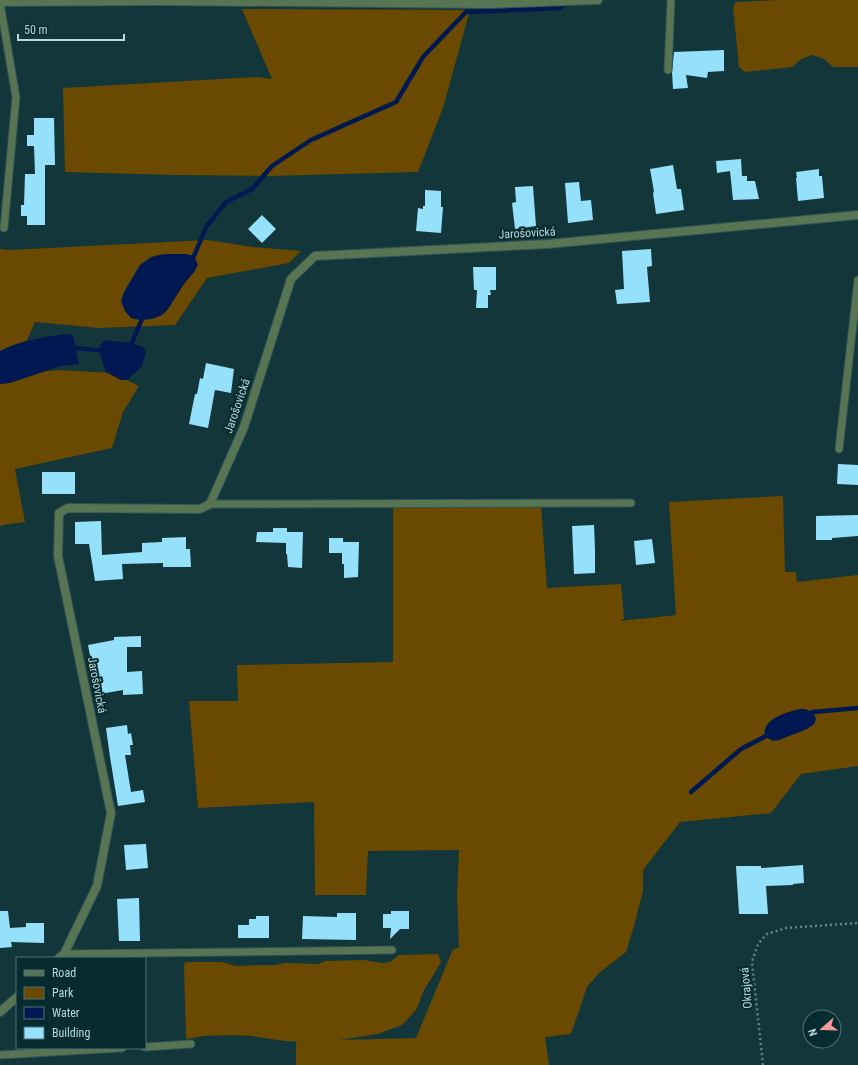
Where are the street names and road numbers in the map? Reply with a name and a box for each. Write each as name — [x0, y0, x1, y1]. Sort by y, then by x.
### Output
street label: Jarošovická — [498, 225, 556, 241]
street label: Jarošovická — [221, 376, 253, 435]
street label: Jarošovická — [85, 656, 109, 715]
street label: Okrajová — [737, 967, 755, 1009]

